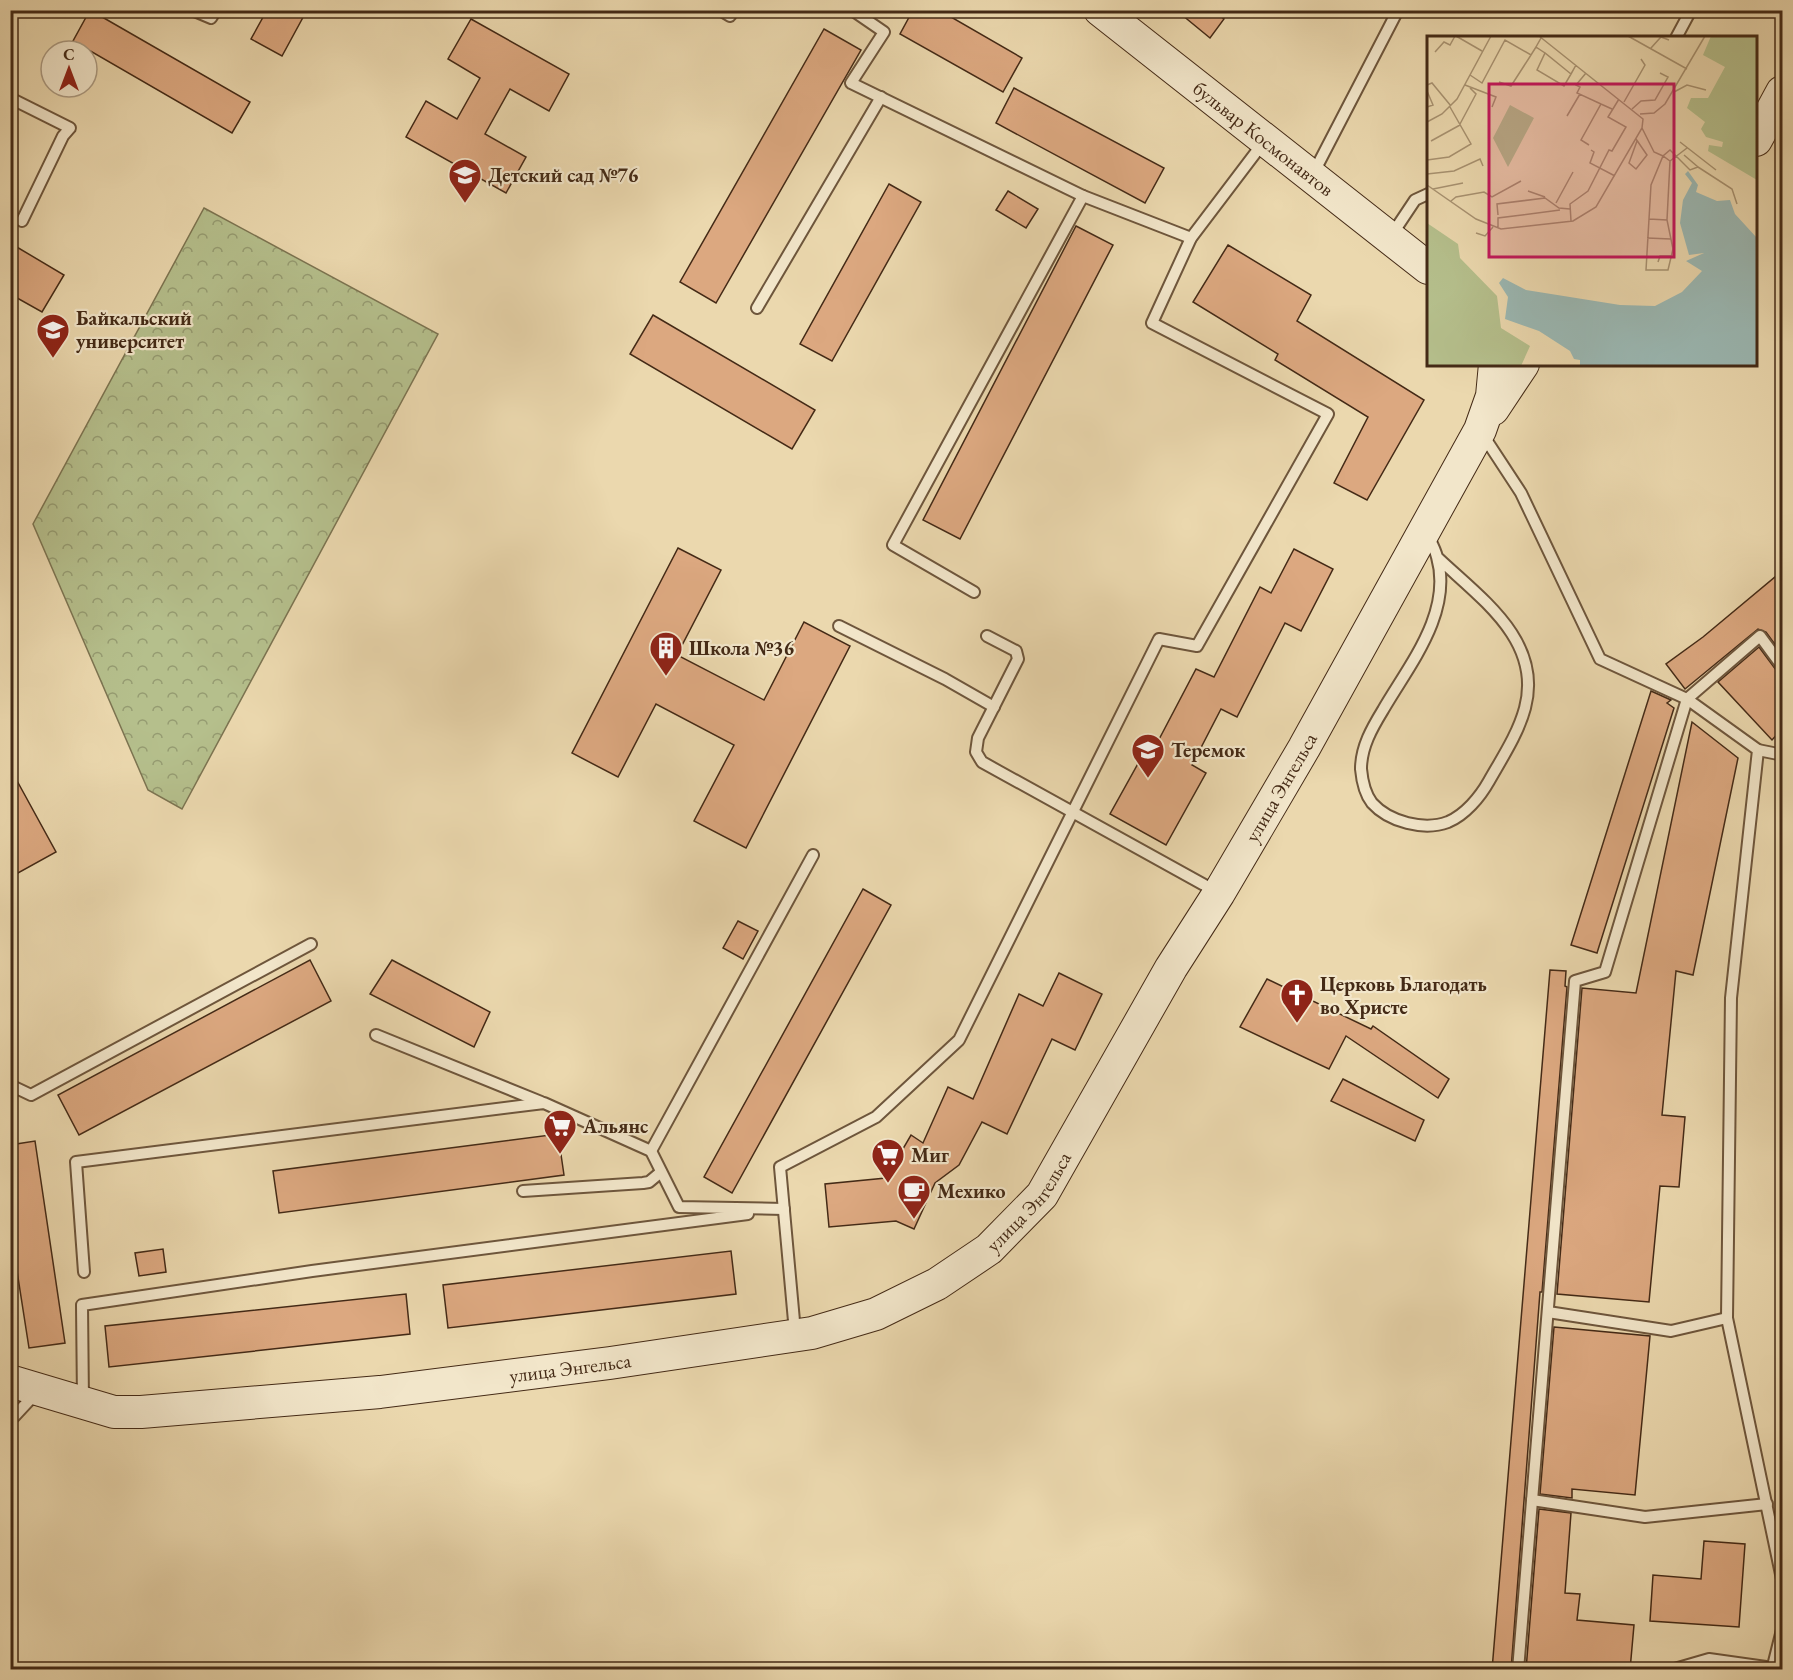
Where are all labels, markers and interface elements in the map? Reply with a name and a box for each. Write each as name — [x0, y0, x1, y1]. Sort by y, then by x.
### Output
inset map — [1427, 36, 1757, 366]
north arrow — [39, 39, 99, 99]
text: С — [63, 44, 75, 65]
street label: бульвар Космонавтов — [1188, 75, 1339, 202]
school or university icon: Детский сад №76 — [447, 157, 483, 204]
place label: Детский сад №76 — [488, 162, 639, 188]
place label: Байкальский университет — [76, 305, 192, 354]
school or university icon: Байкальский университет — [35, 312, 71, 359]
building icon: Школа №36 — [648, 630, 684, 677]
place label: Школа №36 — [689, 635, 794, 661]
street label: улица Энгельса — [1239, 728, 1323, 847]
school or university icon: Теремок — [1130, 732, 1166, 779]
place label: Теремок — [1171, 737, 1245, 763]
place label: Церковь Благодать во Христе — [1320, 971, 1487, 1020]
church icon: Церковь Благодать во Христе — [1279, 977, 1315, 1024]
supermarket icon: Альянс — [542, 1108, 578, 1155]
place label: Альянс — [582, 1113, 648, 1139]
supermarket icon: Миг — [870, 1137, 906, 1184]
place label: Миг — [911, 1142, 949, 1168]
street label: улица Энгельса — [980, 1147, 1077, 1257]
cafe icon: Мехико — [896, 1173, 932, 1220]
place label: Мехико — [937, 1178, 1006, 1204]
street label: улица Энгельса — [508, 1347, 633, 1389]

